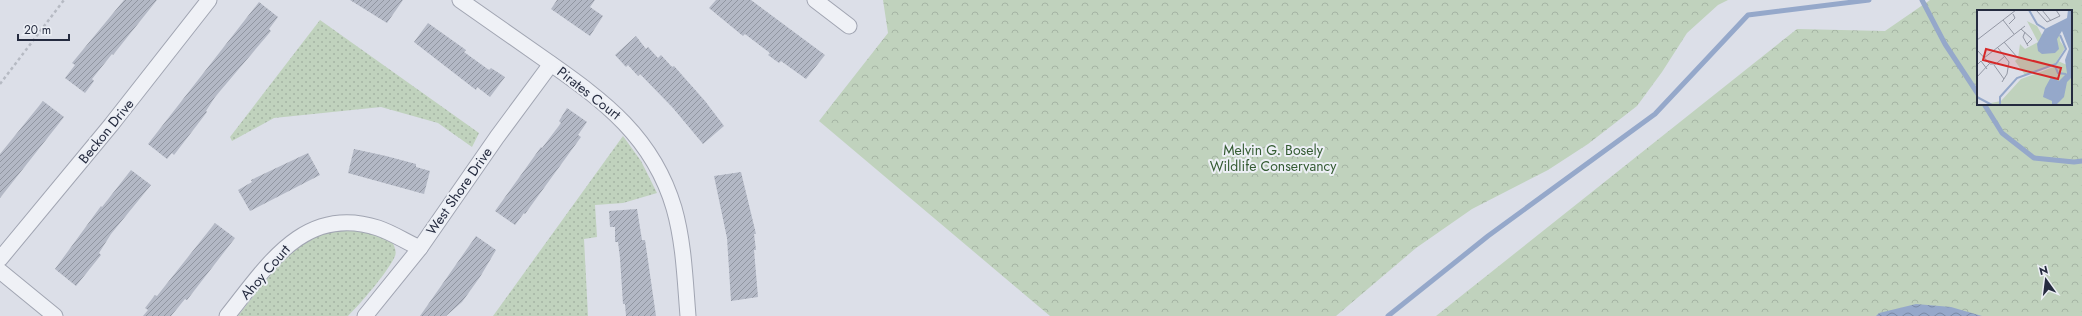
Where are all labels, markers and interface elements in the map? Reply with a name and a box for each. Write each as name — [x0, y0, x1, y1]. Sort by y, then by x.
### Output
inset map — [1977, 10, 2072, 105]
scale bar — [18, 16, 69, 42]
text: 20 m — [24, 21, 51, 39]
street label: Pirates Court — [553, 62, 626, 125]
street label: Beckon Drive — [74, 94, 138, 168]
park label: Melvin G. Bosely Wildlife Conservancy — [1210, 140, 1337, 176]
street label: West Shore Drive — [421, 143, 497, 239]
street label: Ahoy Court — [235, 240, 295, 304]
north arrow — [2026, 260, 2066, 300]
text: N — [2037, 261, 2050, 279]

